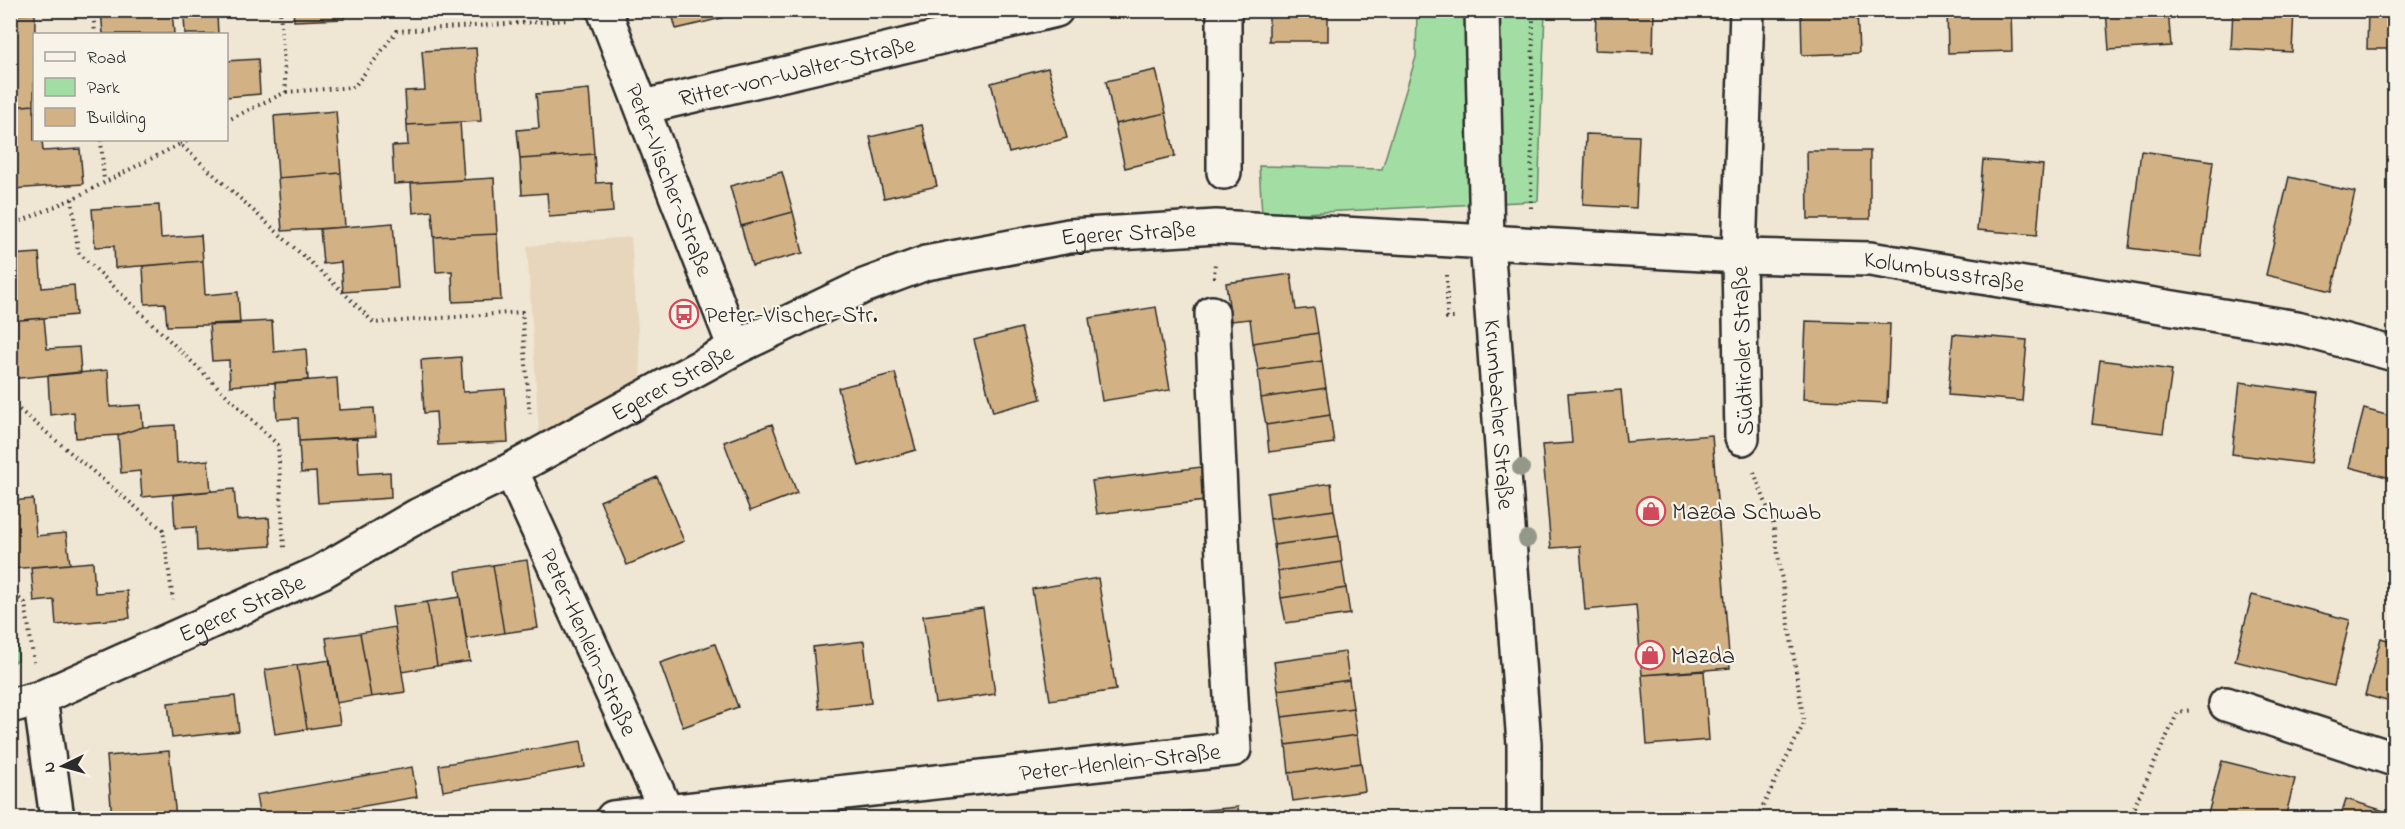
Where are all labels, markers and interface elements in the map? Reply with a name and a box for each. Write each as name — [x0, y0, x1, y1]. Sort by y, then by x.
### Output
street label: Ritter-von-Walter-Straße — [676, 29, 919, 118]
legend — [33, 33, 228, 141]
text: Road — [87, 46, 126, 72]
text: Park — [87, 76, 120, 102]
street label: Peter-Vischer-Straße — [614, 79, 721, 282]
text: Building — [86, 106, 146, 133]
street label: Egerer Straße — [1058, 213, 1197, 257]
street label: Kolumbusstraße — [1864, 244, 2027, 304]
street label: Südtiroler Straße — [1724, 265, 1765, 436]
bus stop icon: Peter-Vischer-Str. — [668, 298, 700, 330]
place label: Peter-Vischer-Str. — [705, 299, 878, 334]
street label: Krumbacher Straße — [1473, 318, 1522, 511]
street label: Egerer Straße — [605, 337, 741, 432]
shop icon: Mazda Schwab — [1635, 495, 1667, 527]
place label: Mazda Schwab — [1672, 496, 1821, 531]
street label: Peter-Henlein-Straße — [529, 544, 645, 743]
street label: Egerer Straße — [174, 566, 312, 653]
shop icon: Mazda — [1634, 639, 1666, 671]
place label: Mazda — [1671, 640, 1735, 675]
north arrow — [33, 736, 93, 796]
street label: Peter-Henlein-Straße — [1018, 736, 1223, 793]
text: N — [38, 761, 62, 774]

